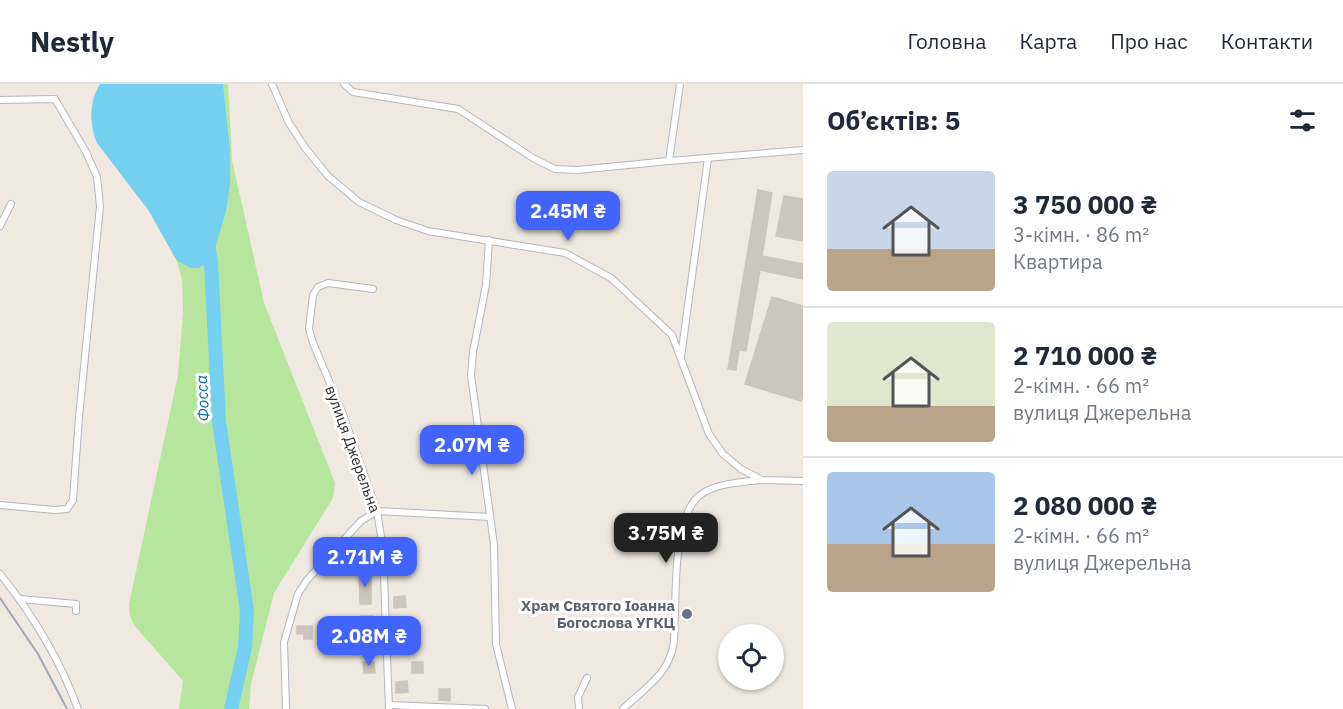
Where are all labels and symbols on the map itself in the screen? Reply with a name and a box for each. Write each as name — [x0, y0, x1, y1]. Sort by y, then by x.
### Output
pin: 2.45M ₴ — [513, 191, 623, 242]
water label: Фосса — [191, 374, 213, 422]
street label: вулиця Джерельна — [321, 383, 385, 515]
pin: 2.07M ₴ — [417, 425, 527, 476]
pin: 3.75M ₴ — [611, 513, 721, 564]
pin: 2.71M ₴ — [310, 537, 420, 588]
place label: Храм Святого Іоанна Богослова УГКЦ — [521, 596, 675, 632]
marker: Храм Святого Іоанна Богослова УГКЦ — [680, 607, 694, 621]
pin: 2.08M ₴ — [314, 616, 424, 667]

